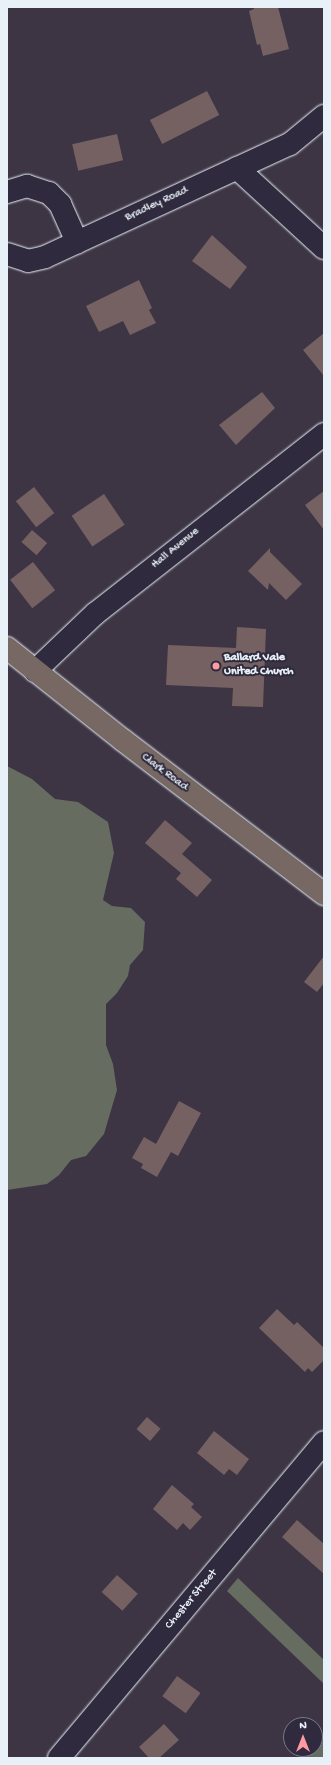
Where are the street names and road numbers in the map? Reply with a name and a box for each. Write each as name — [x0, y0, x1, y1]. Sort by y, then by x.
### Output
street label: Bradley Road — [123, 184, 191, 226]
street label: Hall Avenue — [149, 525, 203, 573]
street label: Clark Road — [138, 751, 190, 795]
street label: Chester Street — [163, 1567, 221, 1633]

